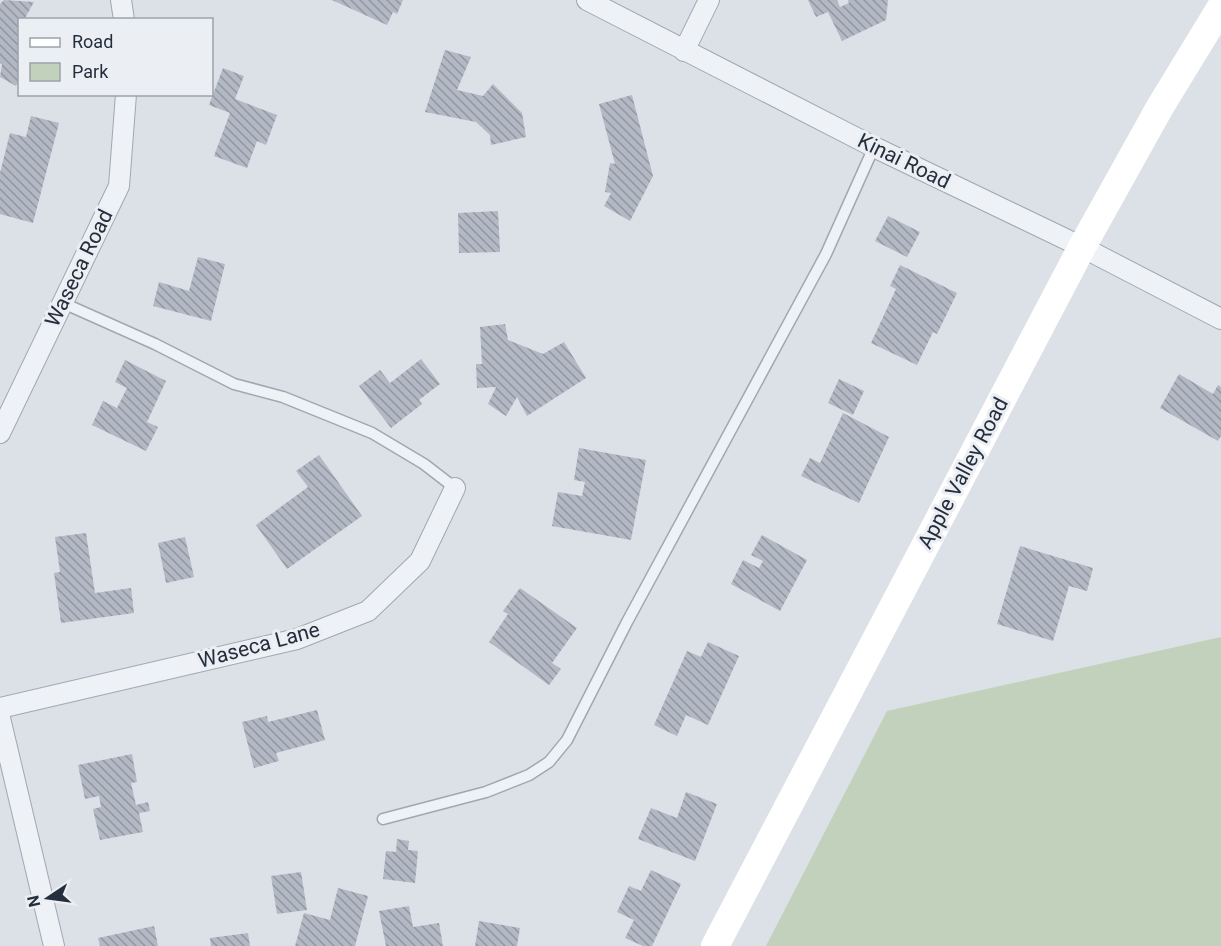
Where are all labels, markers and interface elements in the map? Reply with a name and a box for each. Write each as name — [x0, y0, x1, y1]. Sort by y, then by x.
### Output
legend — [18, 18, 213, 96]
text: Road — [72, 31, 113, 52]
text: Park — [72, 61, 109, 82]
street label: Kinai Road — [854, 128, 954, 194]
street label: Waseca Road — [40, 205, 118, 331]
street label: Apple Valley Road — [913, 393, 1013, 553]
street label: Waseca Lane — [196, 617, 322, 673]
north arrow — [18, 868, 78, 928]
text: N — [23, 894, 44, 909]

